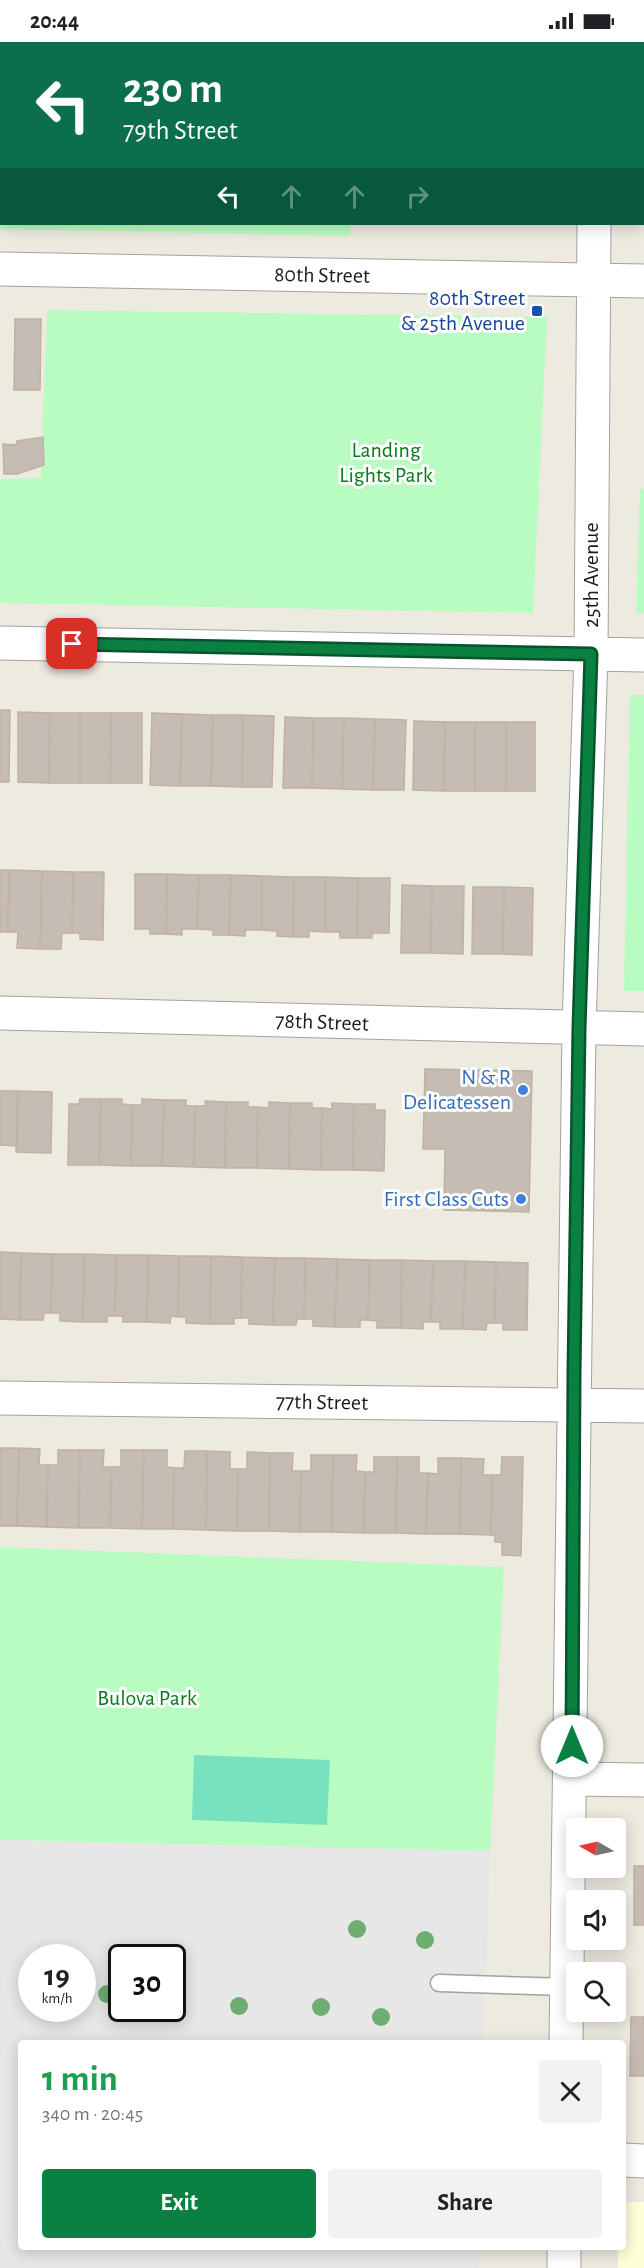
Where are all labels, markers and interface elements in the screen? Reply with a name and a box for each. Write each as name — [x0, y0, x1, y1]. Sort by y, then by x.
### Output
text: 20:44 — [30, 10, 79, 32]
icon: left — [24, 66, 102, 144]
text: 230 m — [123, 68, 223, 110]
text: 79th Street — [123, 117, 238, 144]
icon: left — [212, 180, 245, 213]
icon: ahead — [275, 180, 308, 213]
icon: ahead — [338, 180, 371, 213]
icon: right — [401, 180, 434, 213]
street label: 80th Street — [274, 263, 370, 287]
place label: 80th Street & 25th Avenue — [401, 287, 525, 334]
marker: 80th Street & 25th Avenue — [530, 304, 544, 318]
park label: Landing Lights Park — [339, 439, 433, 486]
street label: 25th Avenue — [580, 522, 602, 628]
pin — [46, 618, 97, 669]
icon: arrive — [55, 627, 88, 660]
street label: 78th Street — [275, 1009, 369, 1035]
place label: N & R Delicatessen — [403, 1066, 511, 1113]
marker: N & R Delicatessen — [516, 1083, 530, 1097]
place label: First Class Cuts — [384, 1188, 509, 1210]
marker: First Class Cuts — [514, 1192, 528, 1206]
street label: 77th Street — [276, 1390, 368, 1414]
park label: Bulova Park — [97, 1687, 197, 1709]
position arrow — [540, 1714, 604, 1778]
north arrow — [566, 1818, 626, 1878]
map controls — [566, 1818, 626, 2022]
button: sound — [566, 1890, 626, 1950]
speed limit sign: 30 — [108, 1944, 186, 2022]
text: 19 — [44, 1961, 70, 1991]
button: search — [566, 1962, 626, 2022]
text: km/h — [42, 1991, 72, 2006]
button: close — [539, 2060, 602, 2123]
text: 1 min — [42, 2061, 118, 2097]
text: 340 m · 20:45 — [42, 2104, 143, 2124]
button: Exit — [42, 2169, 316, 2238]
button: Share — [328, 2169, 602, 2238]

